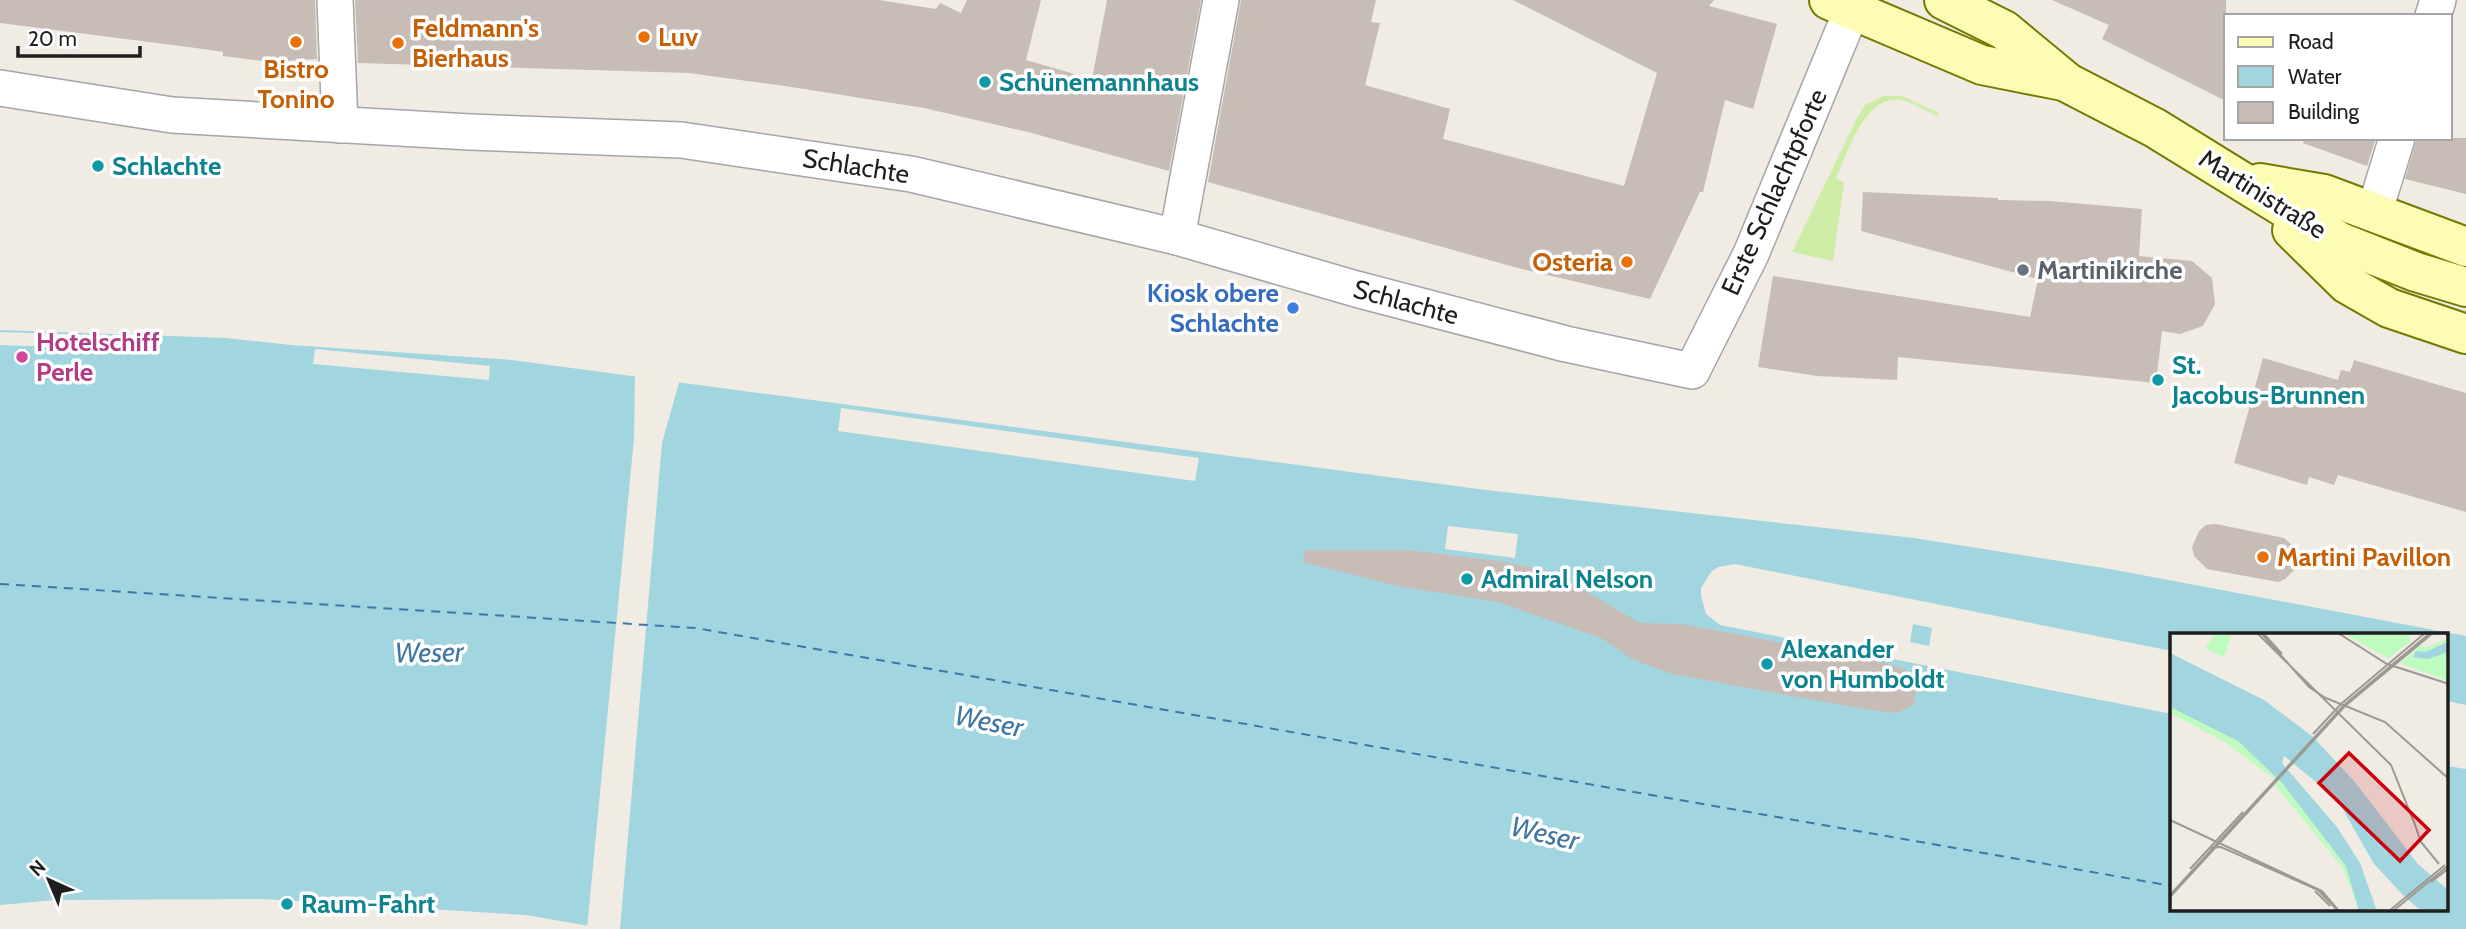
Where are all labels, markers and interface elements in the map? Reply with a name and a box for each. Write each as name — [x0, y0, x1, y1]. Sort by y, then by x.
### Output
place label: Feldmann's Bierhaus — [412, 12, 539, 74]
scale bar — [18, 14, 140, 58]
legend — [2224, 14, 2452, 140]
place label: Luv — [658, 21, 698, 53]
text: 20 m — [28, 26, 77, 51]
marker: Luv — [636, 29, 652, 45]
text: Road — [2288, 29, 2334, 54]
marker: Bistro Tonino — [288, 34, 304, 50]
marker: Feldmann's Bierhaus — [390, 35, 406, 51]
place label: Bistro Tonino — [257, 53, 335, 115]
text: Water — [2288, 64, 2342, 89]
place label: Schünemannhaus — [999, 66, 1199, 98]
marker: Schünemannhaus — [977, 74, 993, 90]
street label: Erste Schlachtpforte — [1714, 84, 1834, 300]
text: Building — [2288, 99, 2360, 124]
street label: Schlachte — [800, 142, 912, 190]
street label: Martinistraße — [2193, 142, 2333, 246]
place label: Schlachte — [112, 150, 221, 182]
marker: Schlachte — [90, 158, 106, 174]
place label: Osteria — [1532, 246, 1613, 278]
marker: Osteria — [1619, 254, 1635, 270]
place label: Martinikirche — [2037, 254, 2183, 286]
marker: Martinikirche — [2015, 262, 2031, 278]
street label: Schlachte — [1350, 273, 1462, 331]
place label: Kiosk obere Schlachte — [1147, 277, 1279, 339]
marker: Kiosk obere Schlachte — [1285, 300, 1301, 316]
place label: Hotelschiff Perle — [36, 326, 160, 388]
marker: Hotelschiff Perle — [14, 349, 30, 365]
place label: St. Jacobus-Brunnen — [2171, 349, 2365, 411]
marker: St. Jacobus-Brunnen — [2150, 372, 2166, 388]
place label: Martini Pavillon — [2277, 541, 2451, 573]
marker: Martini Pavillon — [2255, 549, 2271, 565]
place label: Admiral Nelson — [1481, 563, 1653, 595]
marker: Admiral Nelson — [1459, 571, 1475, 587]
place label: Alexander von Humboldt — [1781, 633, 1945, 695]
inset map — [2170, 633, 2448, 912]
water label: Weser — [394, 634, 465, 670]
marker: Alexander von Humboldt — [1759, 656, 1775, 672]
water label: Weser — [952, 698, 1028, 745]
water label: Weser — [1508, 809, 1584, 858]
north arrow — [14, 845, 84, 915]
text: N — [25, 855, 50, 881]
place label: Raum-Fahrt — [301, 888, 435, 920]
marker: Raum-Fahrt — [279, 896, 295, 912]

